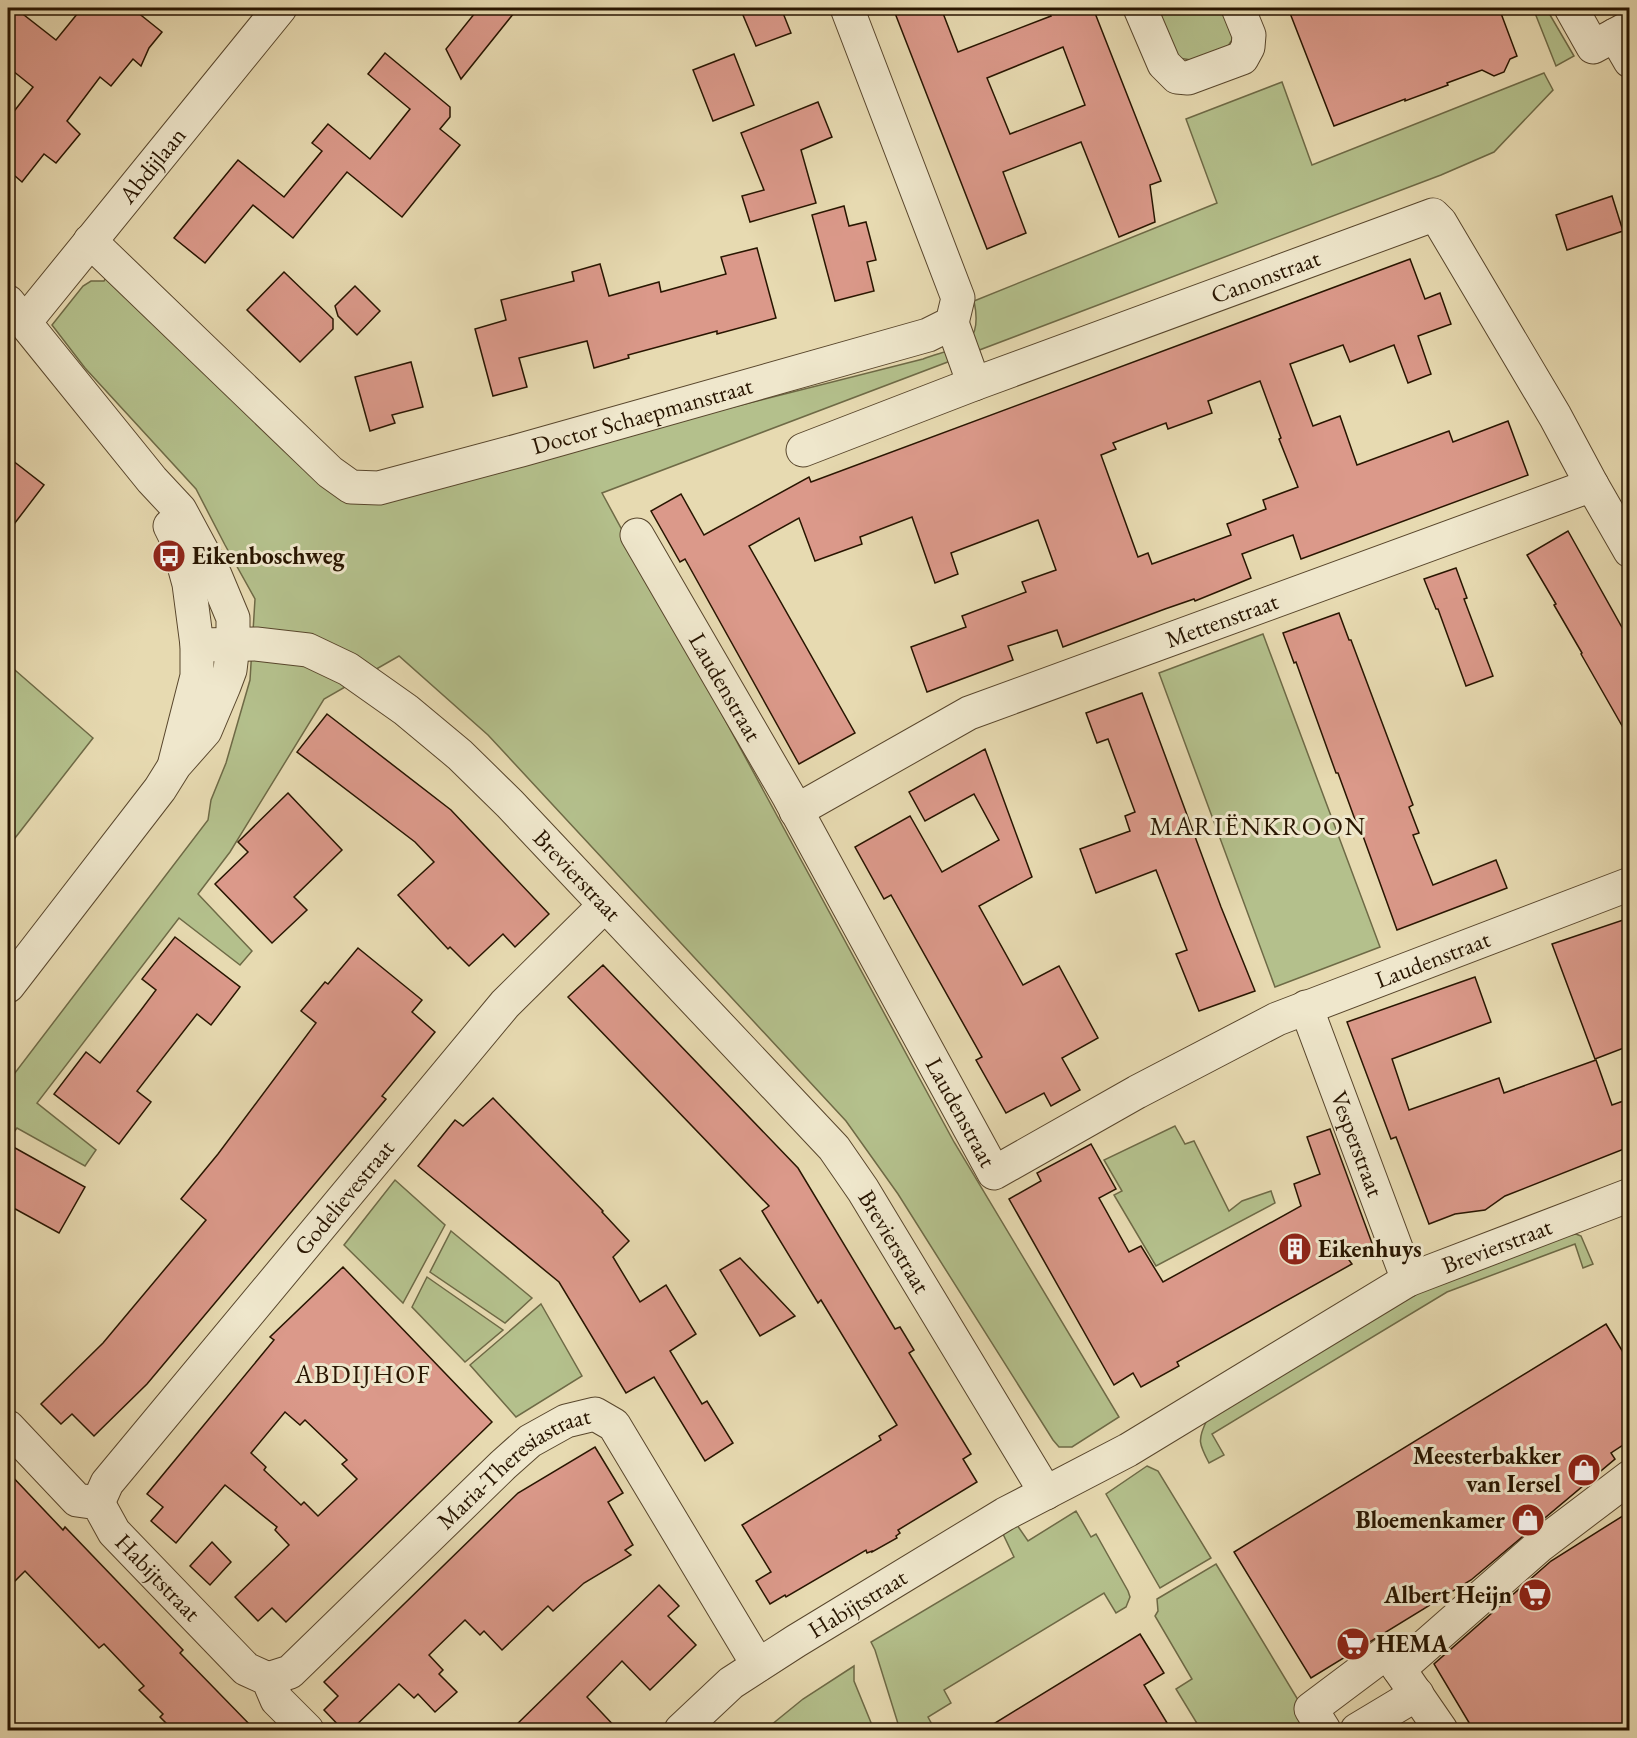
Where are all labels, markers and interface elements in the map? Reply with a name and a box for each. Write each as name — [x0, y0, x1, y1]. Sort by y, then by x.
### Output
street label: Abdijlaan — [111, 120, 193, 210]
street label: Canonstraat — [1207, 242, 1325, 310]
street label: Doctor Schaepmanstraat — [528, 369, 756, 461]
bus stop icon: Eikenboschweg — [151, 538, 187, 574]
place label: Eikenboschweg — [192, 540, 346, 572]
street label: Mettenstraat — [1161, 585, 1283, 655]
street label: Laudenstraat — [682, 627, 770, 747]
district label: MARIËNKROON — [1149, 809, 1367, 843]
street label: Brevierstraat — [527, 822, 629, 928]
street label: Laudenstraat — [1371, 923, 1495, 995]
street label: Laudenstraat — [919, 1052, 1004, 1173]
street label: Vesperstraat — [1324, 1086, 1392, 1201]
street label: Godelievestraat — [287, 1133, 401, 1262]
street label: Brevierstraat — [852, 1184, 938, 1299]
street label: Brevierstraat — [1437, 1210, 1557, 1281]
building icon: Eikenhuys — [1277, 1231, 1313, 1267]
place label: Eikenhuys — [1318, 1233, 1422, 1265]
district label: ABDIJHOF — [294, 1357, 431, 1391]
street label: Maria-Theresiastraat — [430, 1400, 594, 1536]
place label: Meesterbakker van Iersel — [1413, 1440, 1561, 1499]
shop icon: Meesterbakker van Iersel — [1566, 1452, 1602, 1488]
shop icon: Bloemenkamer — [1510, 1502, 1546, 1538]
place label: Bloemenkamer — [1356, 1504, 1505, 1535]
street label: Habijtstraat — [109, 1527, 208, 1628]
street label: Habijtstraat — [802, 1561, 913, 1645]
supermarket icon: Albert Heijn — [1517, 1577, 1553, 1613]
place label: Albert Heijn — [1383, 1579, 1512, 1611]
supermarket icon: HEMA — [1335, 1626, 1371, 1662]
place label: HEMA — [1376, 1628, 1449, 1659]

